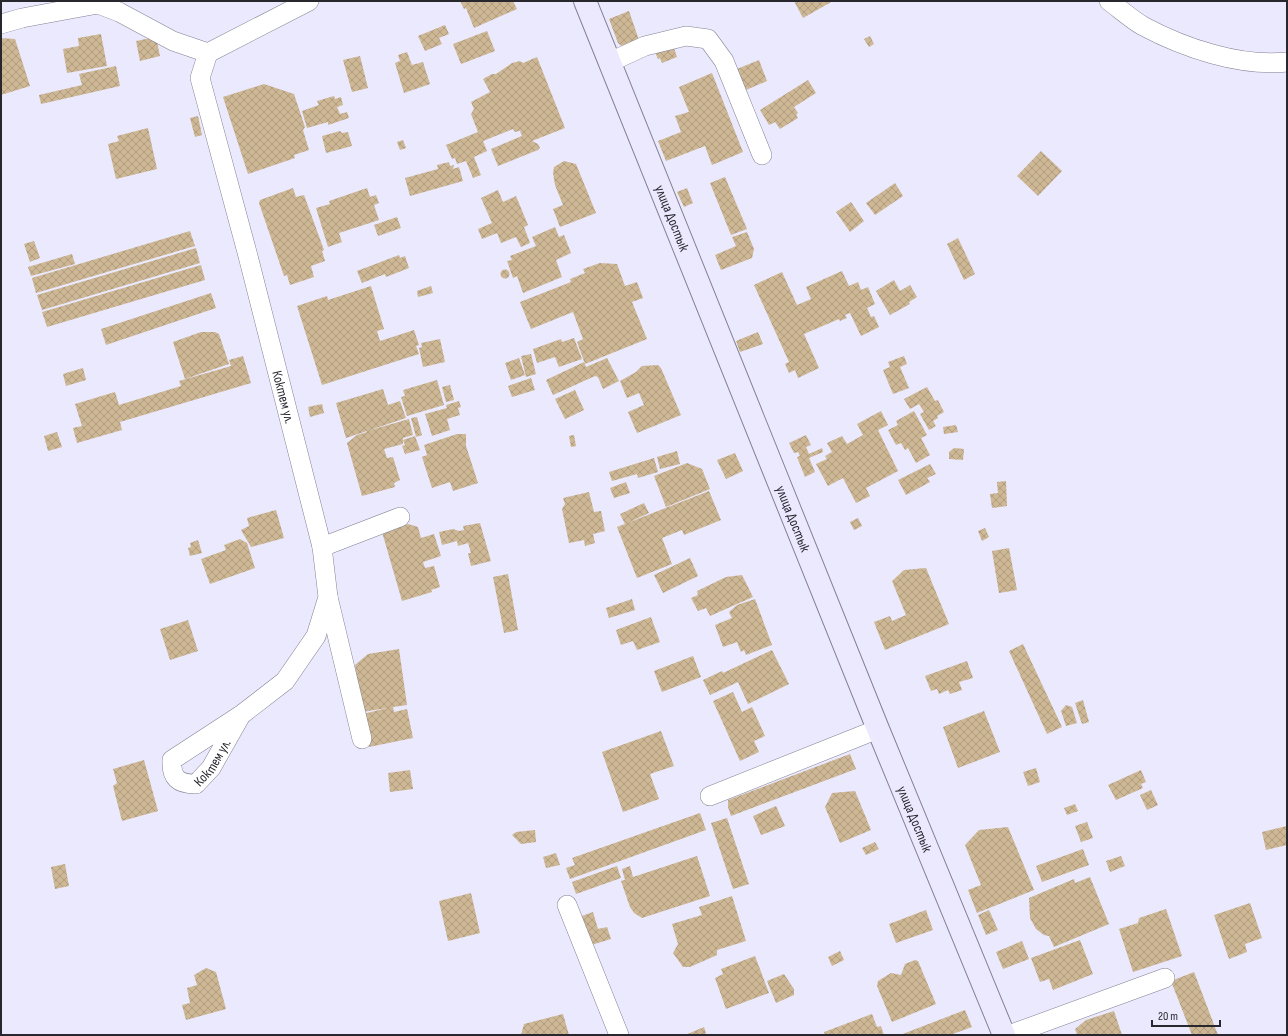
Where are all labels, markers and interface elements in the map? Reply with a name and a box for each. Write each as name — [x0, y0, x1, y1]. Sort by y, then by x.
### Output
street label: улица Достык — [651, 182, 694, 254]
street label: Коктем ул. — [269, 369, 299, 425]
street label: улица Достык — [772, 483, 815, 555]
street label: Коктем ул. — [190, 736, 234, 790]
street label: улица Достык — [894, 783, 936, 855]
scale bar — [1152, 1002, 1220, 1028]
text: 20 m — [1158, 1009, 1178, 1024]

